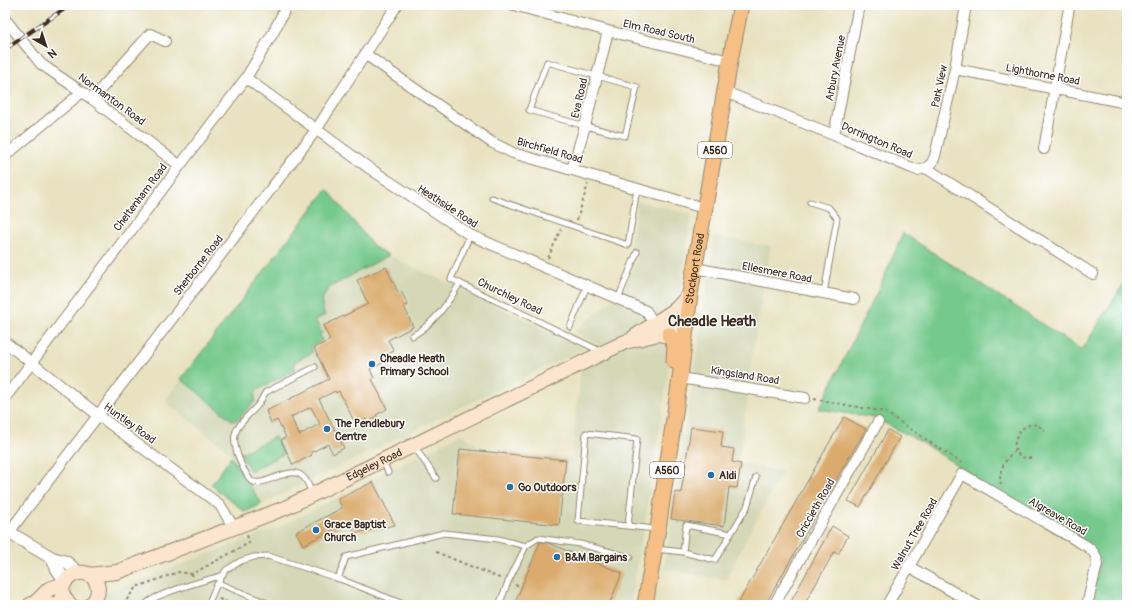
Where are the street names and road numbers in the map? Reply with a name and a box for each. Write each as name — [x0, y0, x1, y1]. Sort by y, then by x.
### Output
street label: Elm Road South — [622, 17, 696, 46]
street label: Arbury Avenue — [823, 33, 848, 102]
street label: Lighthorne Road — [1005, 61, 1081, 88]
street label: Park View — [929, 63, 950, 109]
street label: Normanton Road — [76, 71, 148, 128]
street label: Eva Road — [569, 77, 590, 120]
street label: Dorrington Road — [839, 120, 914, 161]
street label: Birchfield Road — [515, 135, 584, 166]
road number: A560 — [698, 142, 732, 158]
street label: Cheltenham Road — [111, 161, 170, 234]
street label: Heathside Road — [415, 182, 480, 231]
street label: Stockport Road — [683, 232, 707, 305]
street label: Sherborne Road — [171, 233, 226, 298]
street label: Ellesmere Road — [741, 259, 813, 286]
street label: Churchley Road — [475, 275, 544, 318]
street label: Kingsland Road — [710, 364, 780, 387]
street label: Huntley Road — [101, 400, 158, 447]
street label: Edgeley Road — [344, 446, 404, 484]
road number: A560 — [650, 462, 684, 478]
street label: Criccieth Road — [793, 476, 838, 540]
street label: Algreave Road — [1026, 495, 1089, 538]
street label: Walnut Tree Road — [889, 496, 940, 573]

